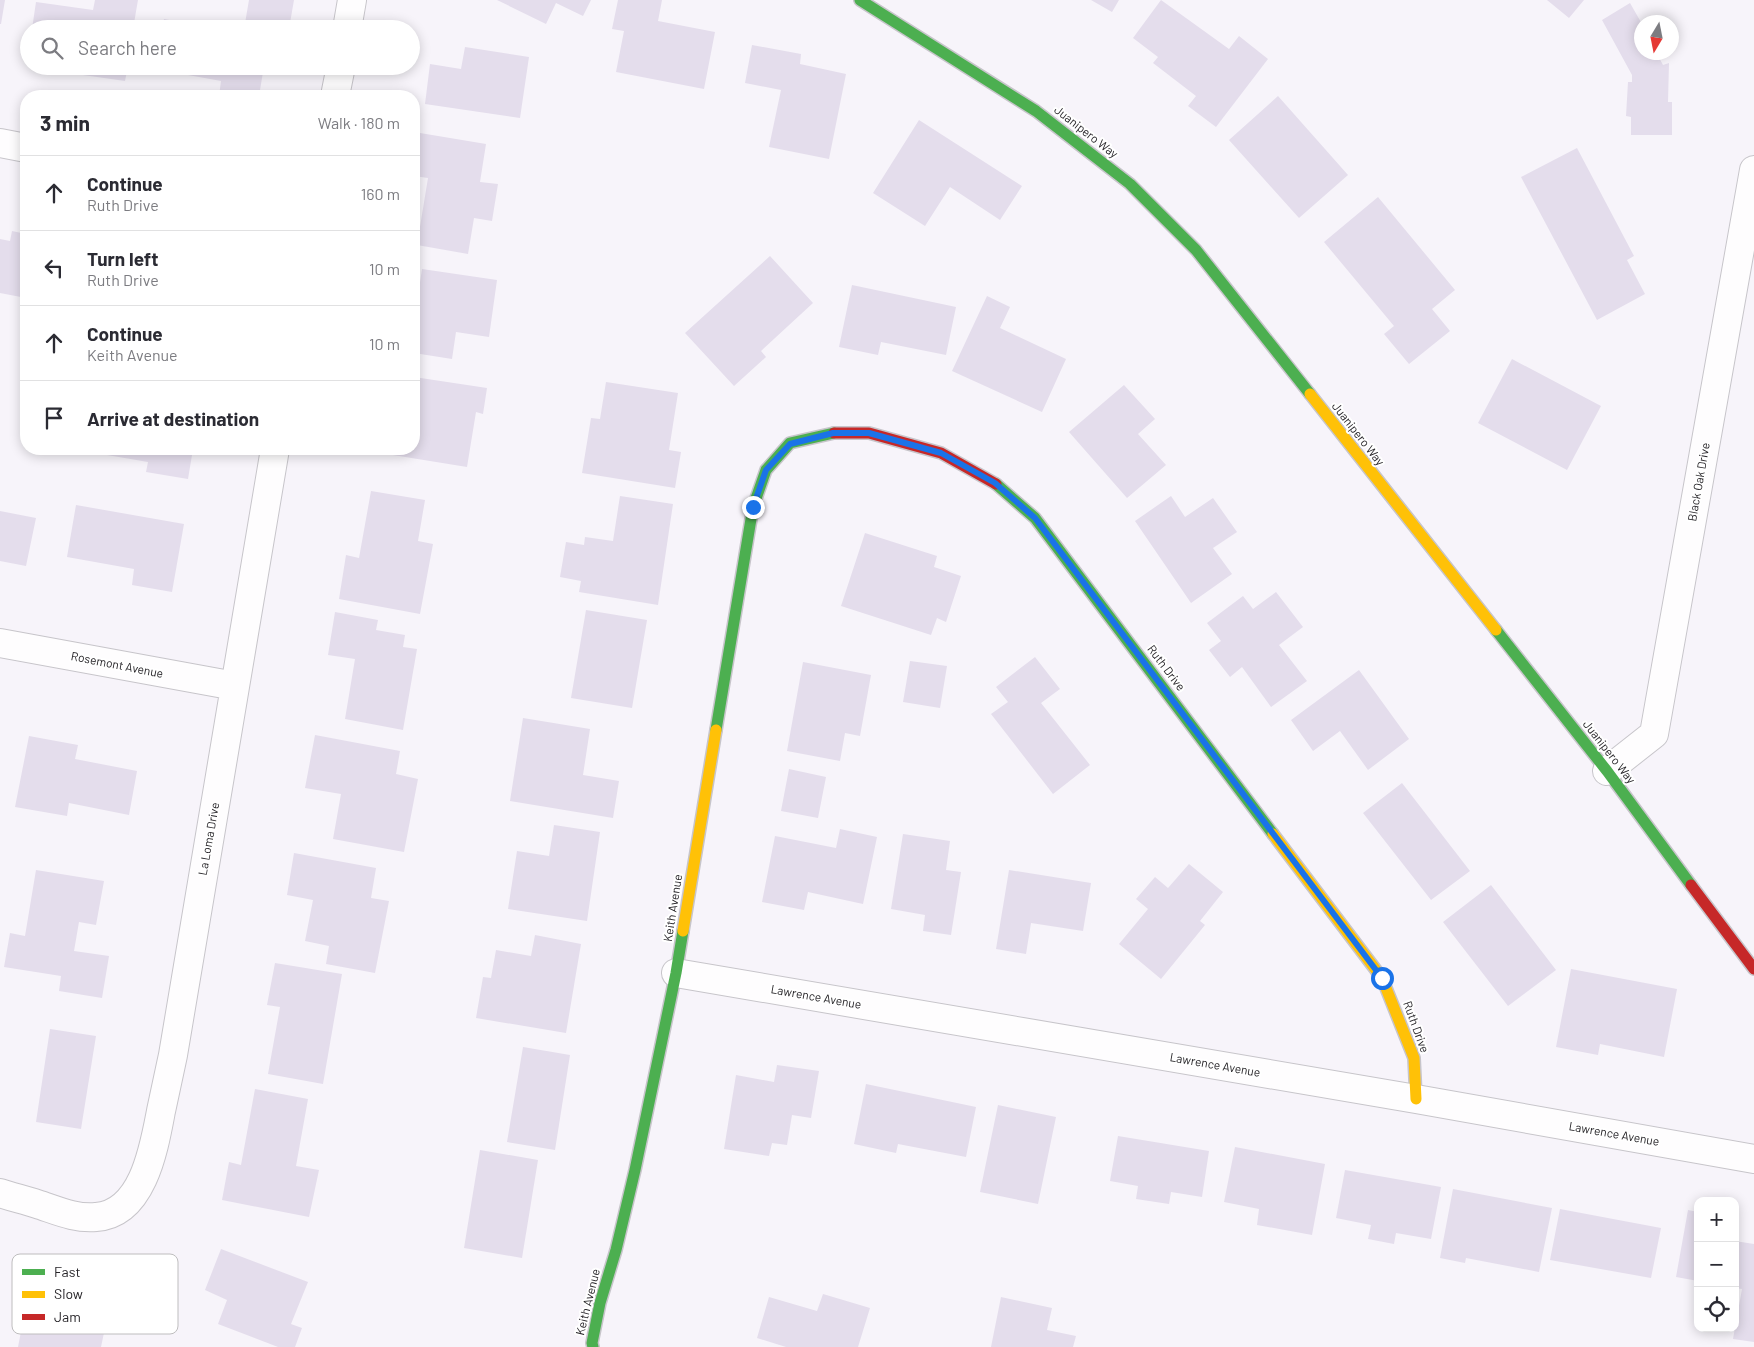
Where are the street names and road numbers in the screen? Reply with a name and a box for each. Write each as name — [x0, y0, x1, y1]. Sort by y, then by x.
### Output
street label: Juanipero Way — [1052, 102, 1122, 161]
street label: Juanipero Way — [1330, 399, 1388, 468]
street label: Black Oak Drive — [1684, 441, 1712, 522]
street label: Ruth Drive — [1145, 642, 1189, 693]
street label: Rosemont Avenue — [70, 648, 165, 680]
street label: Juanipero Way — [1581, 717, 1639, 786]
street label: La Loma Drive — [195, 801, 221, 876]
street label: Keith Avenue — [660, 873, 684, 943]
street label: Lawrence Avenue — [770, 981, 863, 1011]
street label: Ruth Drive — [1401, 999, 1433, 1054]
street label: Lawrence Avenue — [1169, 1049, 1262, 1079]
street label: Lawrence Avenue — [1568, 1118, 1661, 1148]
street label: Keith Avenue — [572, 1267, 602, 1336]

